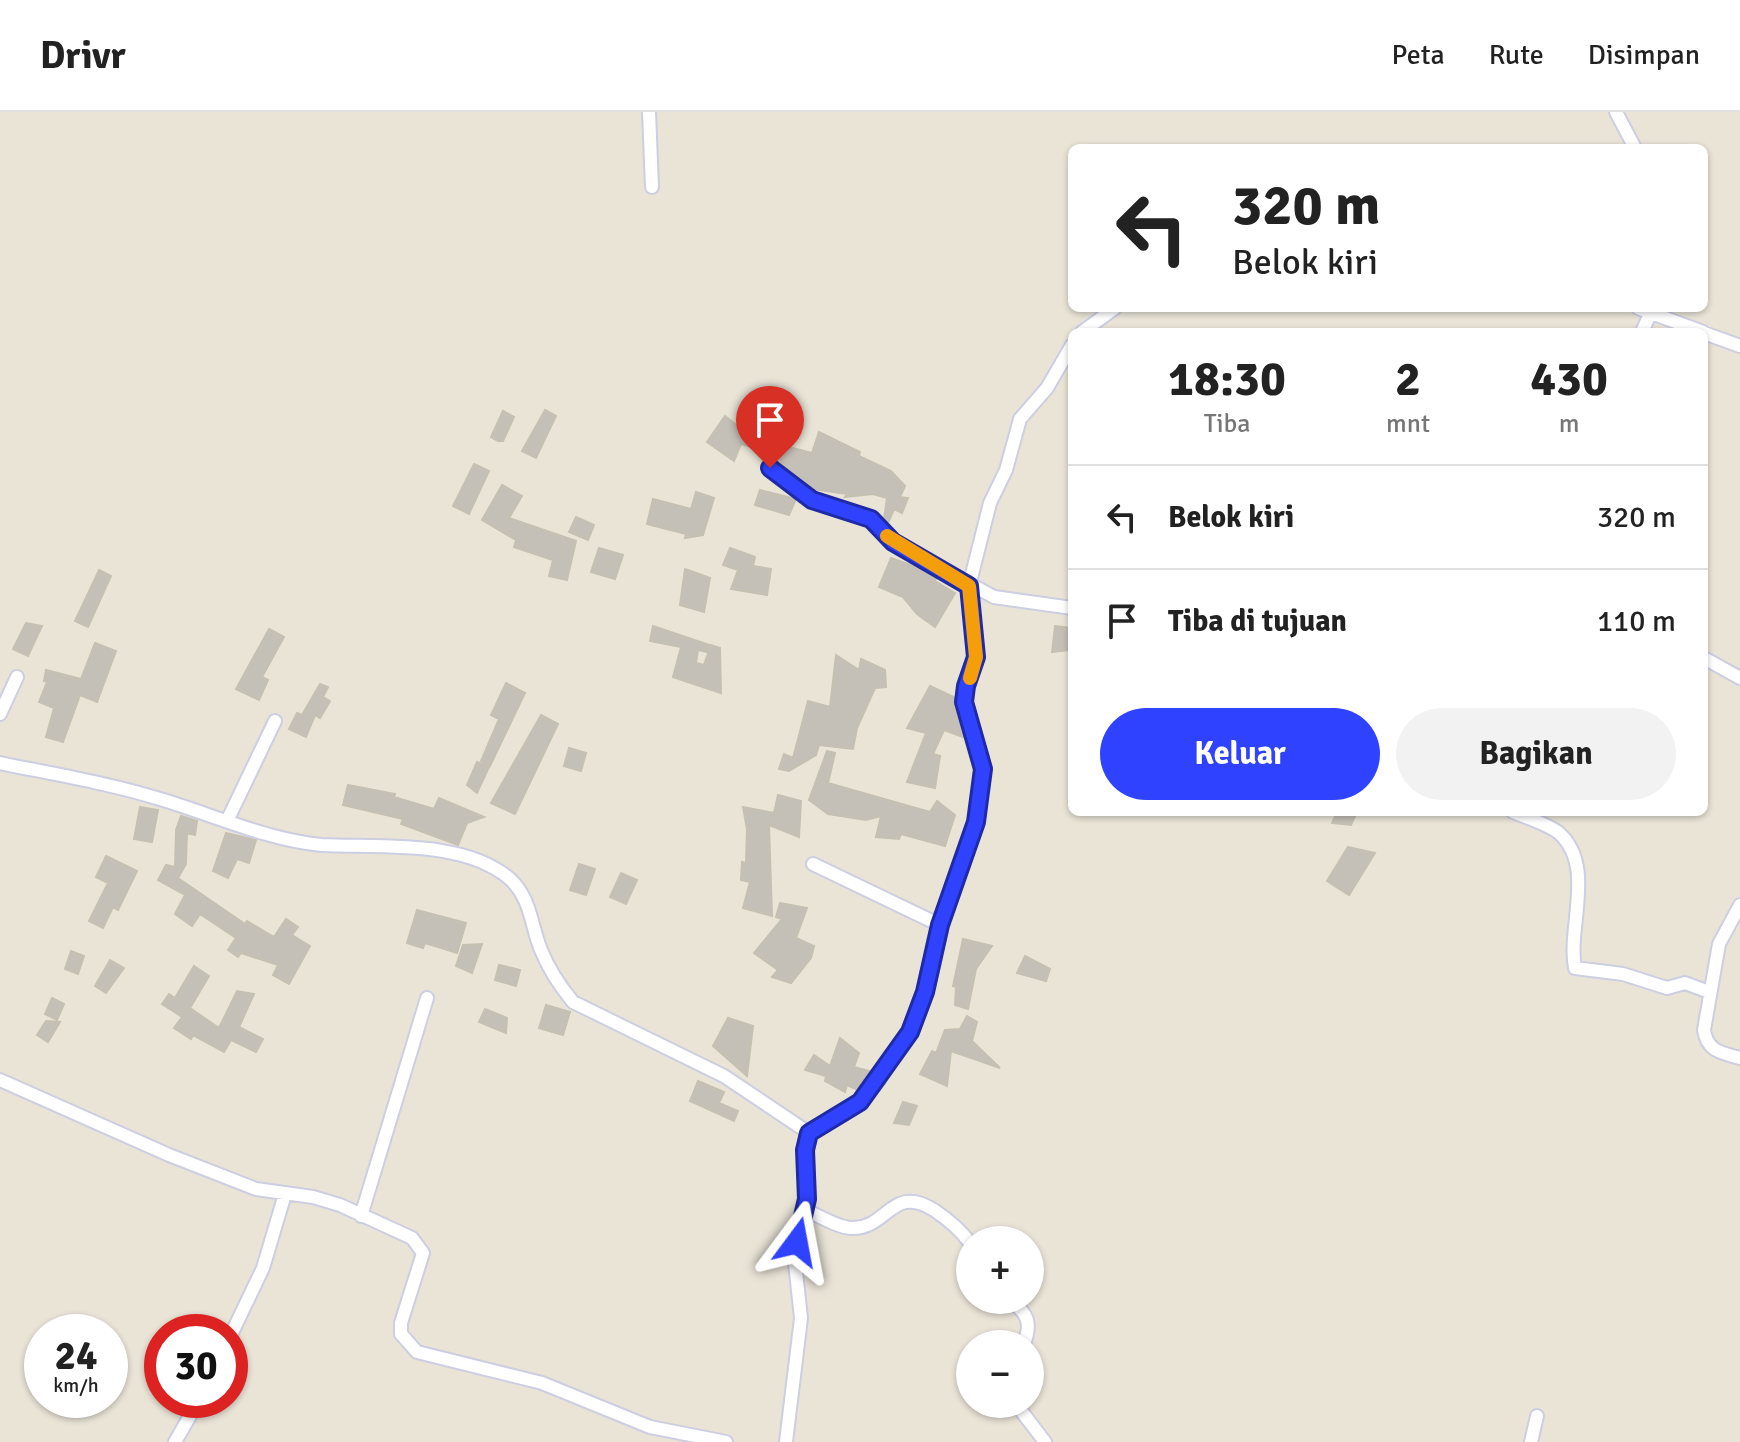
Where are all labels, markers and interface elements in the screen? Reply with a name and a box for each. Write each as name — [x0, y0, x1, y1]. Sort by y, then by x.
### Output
text: Drivr — [40, 32, 126, 79]
text: Peta — [1392, 38, 1445, 72]
text: Rute — [1489, 38, 1544, 72]
text: Disimpan — [1588, 38, 1700, 72]
text: 320 m — [1232, 171, 1380, 240]
icon: left — [1100, 176, 1204, 280]
text: Belok kiri — [1232, 240, 1378, 285]
text: 18:30 — [1168, 350, 1286, 409]
text: 2 — [1395, 350, 1421, 409]
text: 430 — [1530, 350, 1608, 409]
pin — [736, 386, 804, 468]
icon: arrive — [748, 398, 792, 442]
text: Tiba — [1204, 408, 1250, 440]
text: mnt — [1386, 408, 1430, 440]
text: m — [1559, 408, 1579, 440]
icon: left — [1100, 495, 1144, 539]
text: Belok kiri — [1168, 499, 1294, 536]
text: 320 m — [1597, 499, 1676, 536]
icon: arrive — [1100, 599, 1144, 643]
text: Tiba di tujuan — [1168, 603, 1347, 640]
text: 110 m — [1597, 603, 1676, 640]
button: Keluar — [1100, 708, 1380, 800]
button: Bagikan — [1396, 708, 1676, 800]
position arrow — [755, 1200, 839, 1284]
map controls — [956, 1226, 1044, 1418]
button: + — [956, 1226, 1044, 1314]
speed limit sign: 30 — [144, 1314, 248, 1418]
button: − — [956, 1330, 1044, 1418]
text: 24 — [54, 1331, 98, 1381]
text: km/h — [53, 1373, 99, 1398]

